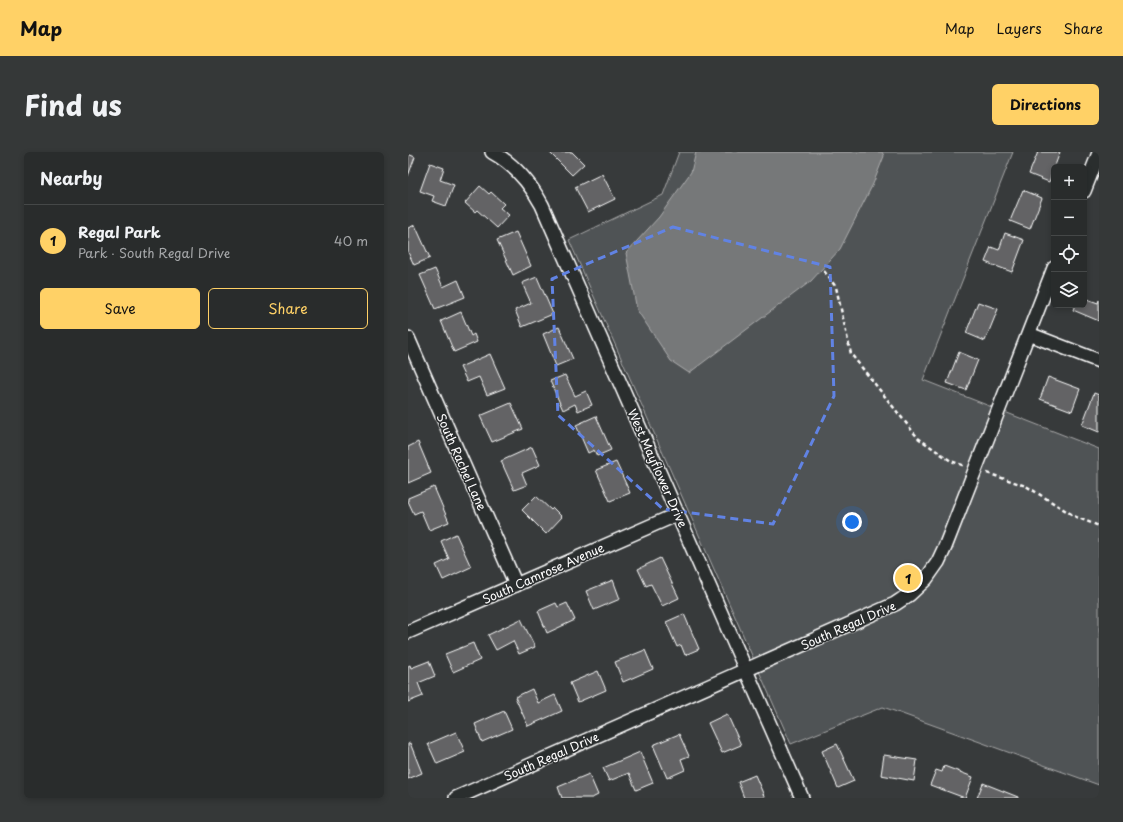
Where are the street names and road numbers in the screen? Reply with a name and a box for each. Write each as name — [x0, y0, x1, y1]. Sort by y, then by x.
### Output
street label: West Mayflower Drive — [624, 406, 692, 530]
street label: South Rachel Lane — [433, 411, 492, 514]
street label: South Camrose Avenue — [479, 538, 607, 608]
street label: South Regal Drive — [798, 596, 898, 654]
street label: South Regal Drive — [501, 727, 601, 785]

